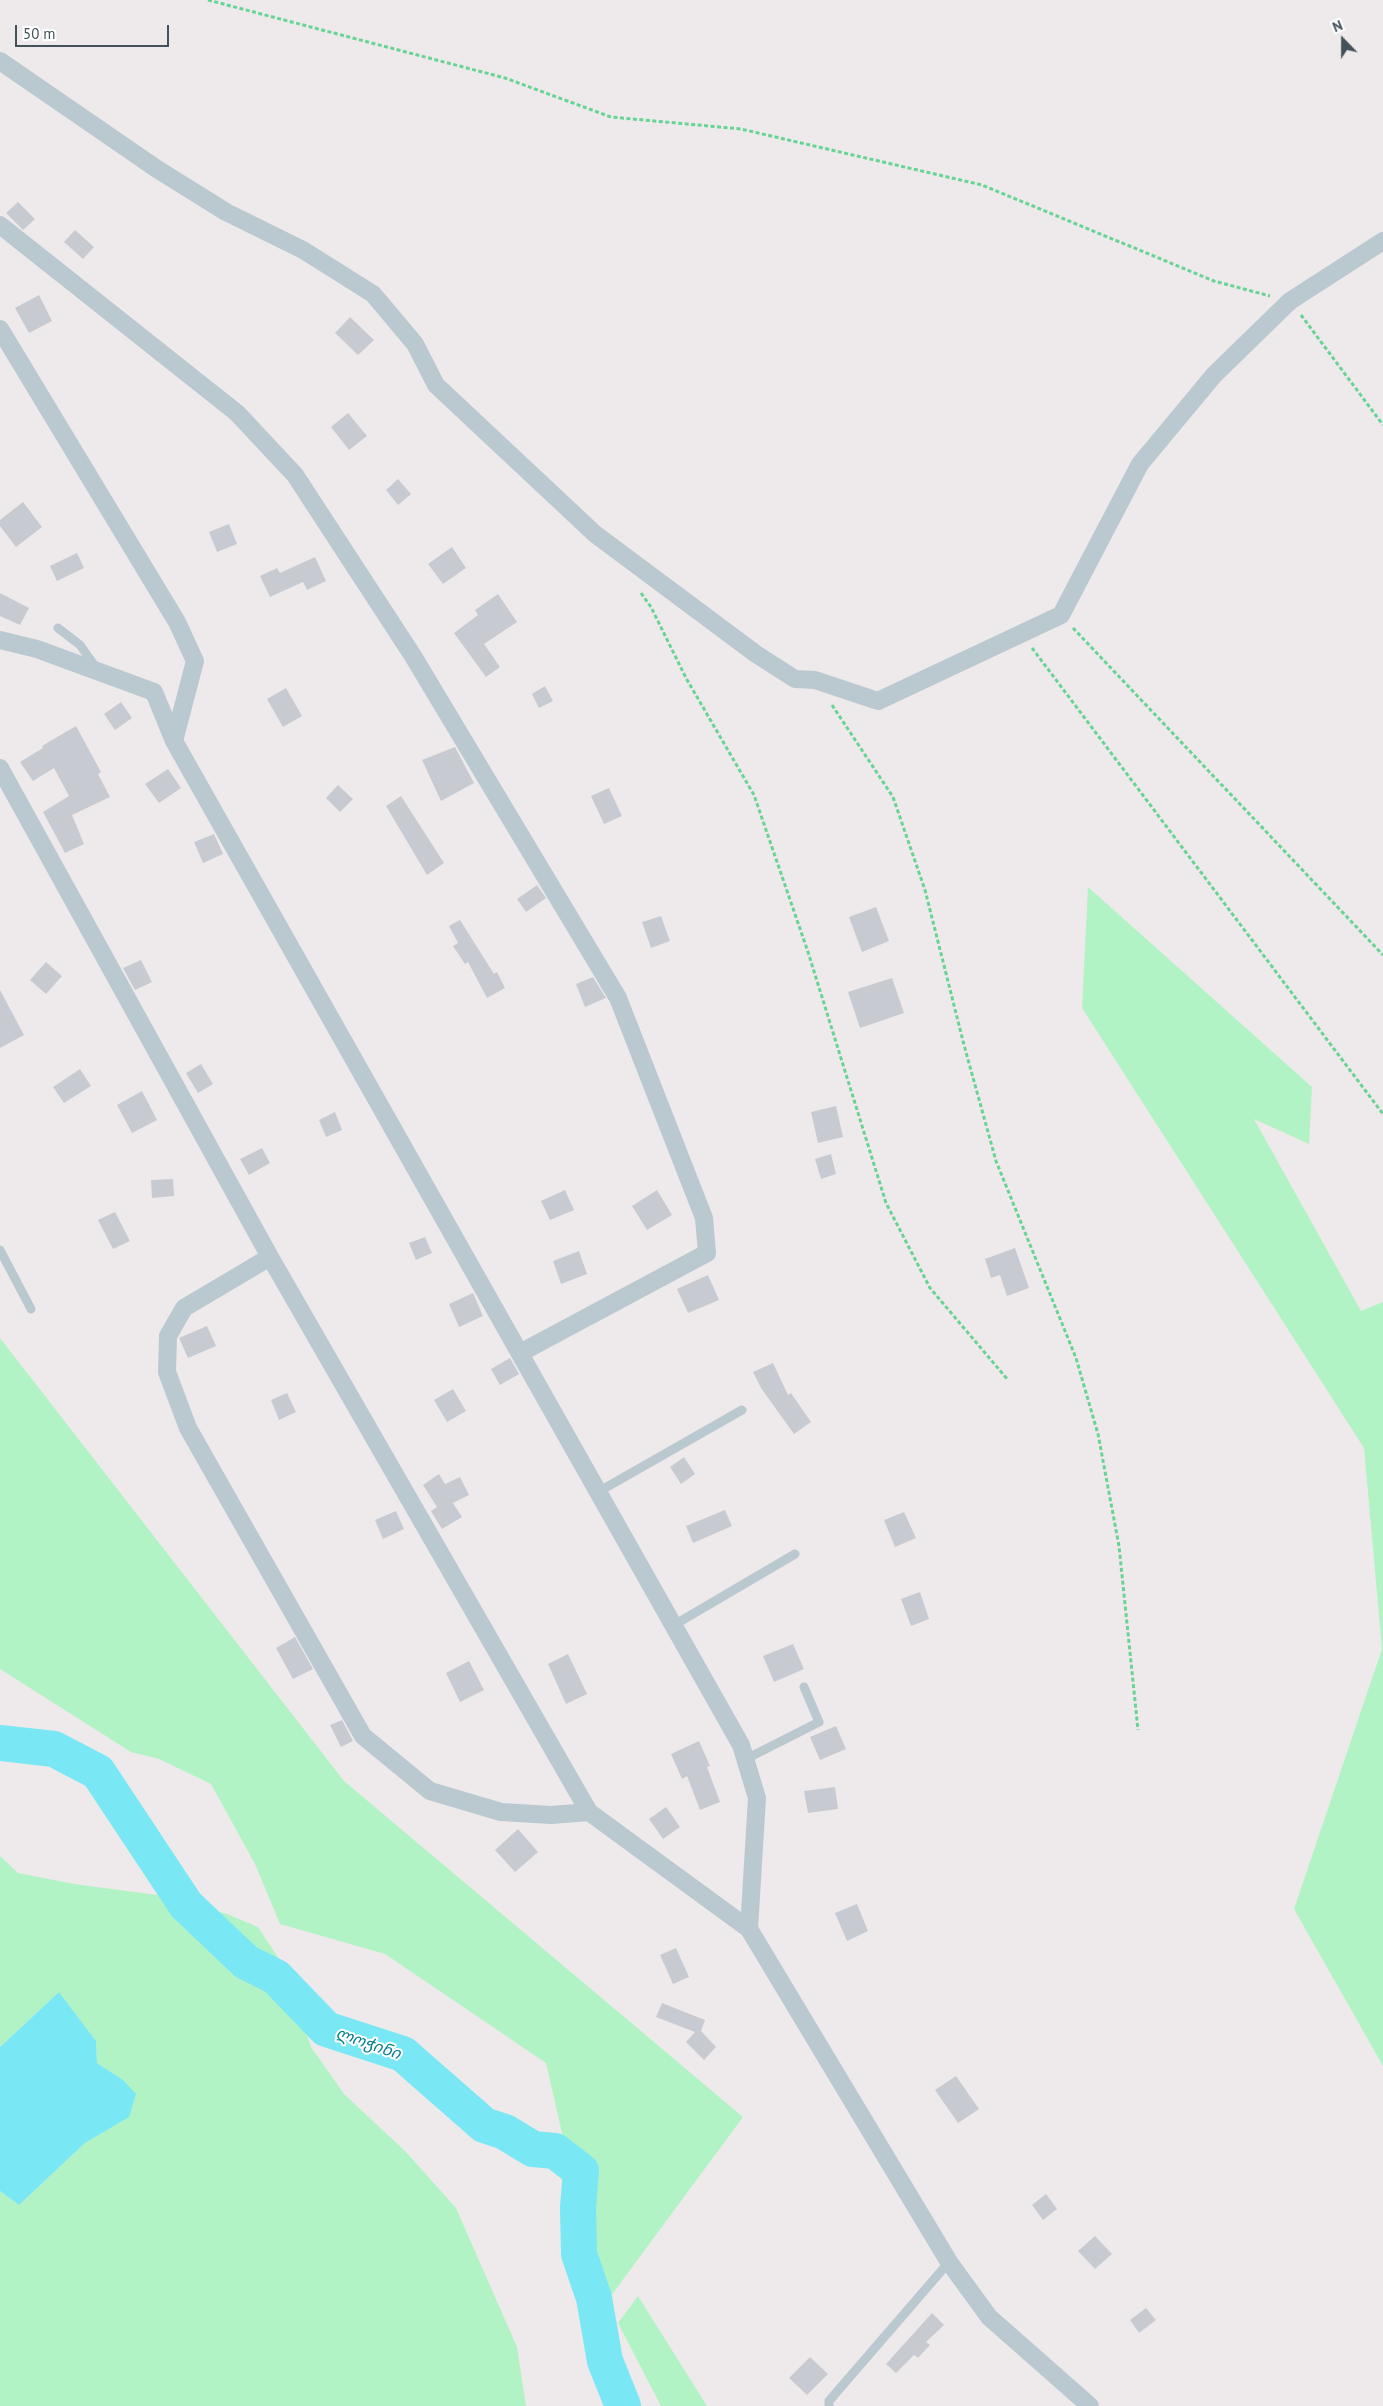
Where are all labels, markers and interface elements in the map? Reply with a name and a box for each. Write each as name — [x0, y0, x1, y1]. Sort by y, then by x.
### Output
scale bar — [18, 15, 171, 47]
north arrow — [1318, 15, 1368, 65]
text: N — [1330, 16, 1345, 36]
text: 50 m — [23, 24, 56, 43]
water label: ლოჭინი — [333, 2024, 403, 2064]

